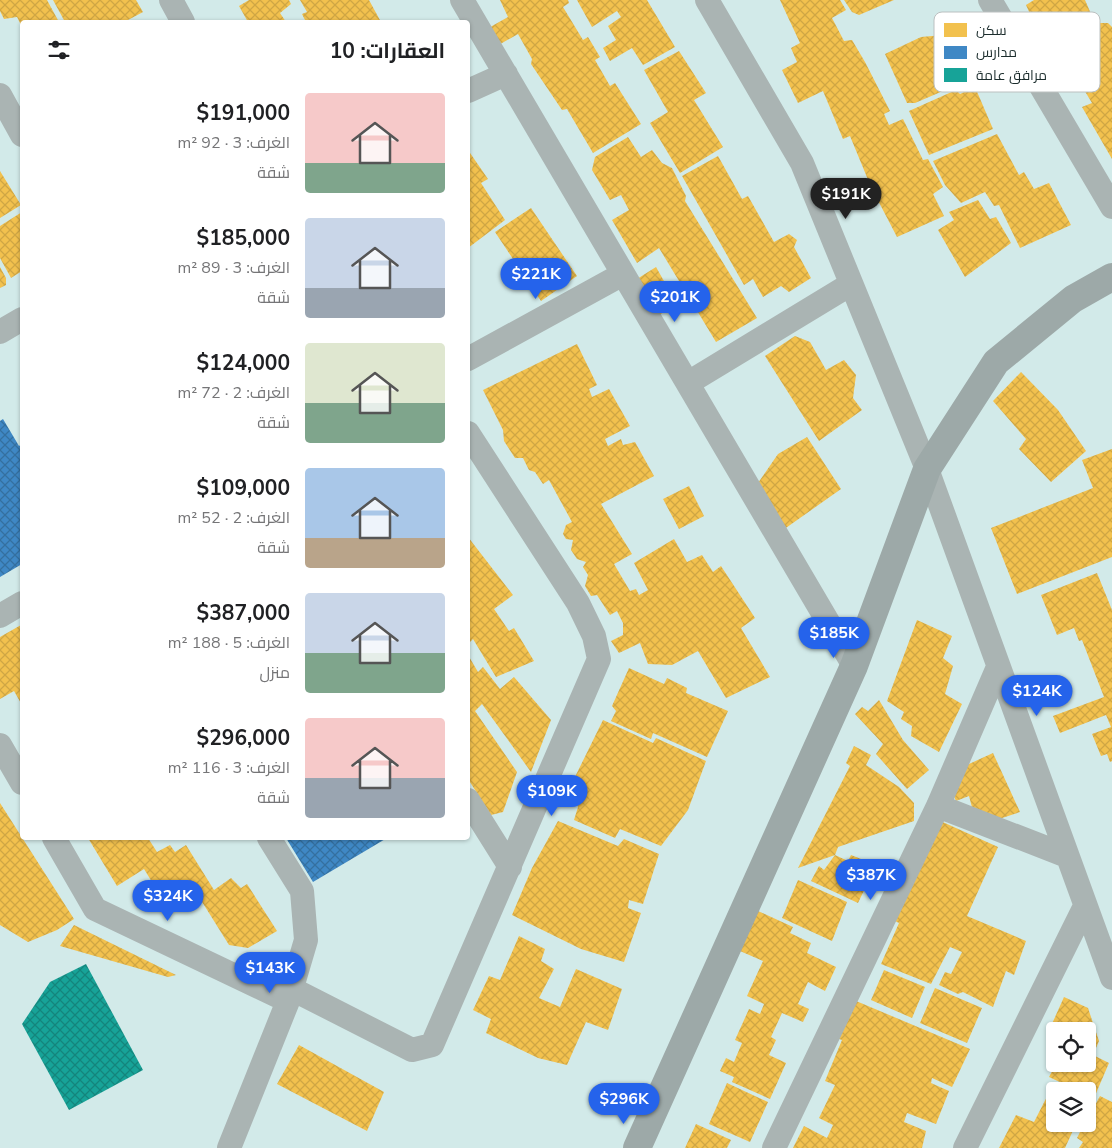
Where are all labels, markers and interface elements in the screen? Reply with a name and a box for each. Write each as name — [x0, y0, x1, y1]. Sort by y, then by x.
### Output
legend — [934, 12, 1100, 92]
text: سكن — [976, 21, 1007, 40]
icon: filters — [45, 36, 73, 64]
text: العقارات: 10 — [330, 37, 445, 65]
text: مدارس — [976, 43, 1017, 62]
text: مرافق عامة — [976, 66, 1047, 85]
text: $191,000 — [197, 99, 290, 127]
icon: home — [345, 113, 405, 173]
text: الغرف: 3 · 92 m² — [177, 132, 290, 154]
text: شقة — [257, 162, 290, 184]
pin: $191K — [811, 178, 881, 220]
text: $191K — [821, 183, 871, 205]
text: $185,000 — [197, 224, 290, 252]
icon: home — [345, 238, 405, 298]
text: الغرف: 3 · 89 m² — [177, 257, 290, 279]
pin: $221K — [501, 258, 571, 300]
text: $221K — [511, 263, 561, 285]
pin: $201K — [640, 280, 710, 323]
text: $201K — [650, 286, 700, 308]
text: شقة — [257, 287, 290, 309]
text: $124,000 — [197, 349, 290, 377]
icon: home — [345, 363, 405, 423]
text: الغرف: 2 · 72 m² — [177, 382, 290, 404]
text: شقة — [257, 412, 290, 434]
text: $109,000 — [197, 474, 290, 502]
icon: home — [345, 488, 405, 548]
text: الغرف: 2 · 52 m² — [177, 507, 290, 529]
text: شقة — [257, 537, 290, 559]
text: $387,000 — [197, 599, 290, 627]
icon: home — [345, 613, 405, 673]
pin: $185K — [799, 616, 869, 659]
text: $185K — [809, 622, 859, 644]
text: الغرف: 5 · 188 m² — [168, 632, 290, 654]
text: منزل — [260, 662, 290, 684]
pin: $124K — [1002, 674, 1072, 717]
text: $124K — [1012, 680, 1062, 702]
text: $296,000 — [197, 724, 290, 752]
icon: home — [345, 738, 405, 798]
text: الغرف: 3 · 116 m² — [168, 757, 290, 779]
pin: $109K — [517, 774, 587, 817]
text: $109K — [527, 780, 577, 802]
text: شقة — [257, 787, 290, 809]
pin: $387K — [836, 858, 906, 901]
text: $387K — [846, 864, 896, 886]
pin: $324K — [133, 880, 203, 922]
text: $324K — [143, 885, 193, 907]
pin: $143K — [235, 952, 305, 994]
text: $143K — [245, 957, 295, 979]
map controls — [1046, 1022, 1096, 1132]
button: locate — [1046, 1022, 1096, 1072]
pin: $296K — [589, 1082, 659, 1125]
button: layers — [1046, 1082, 1096, 1132]
text: $296K — [599, 1088, 649, 1110]

